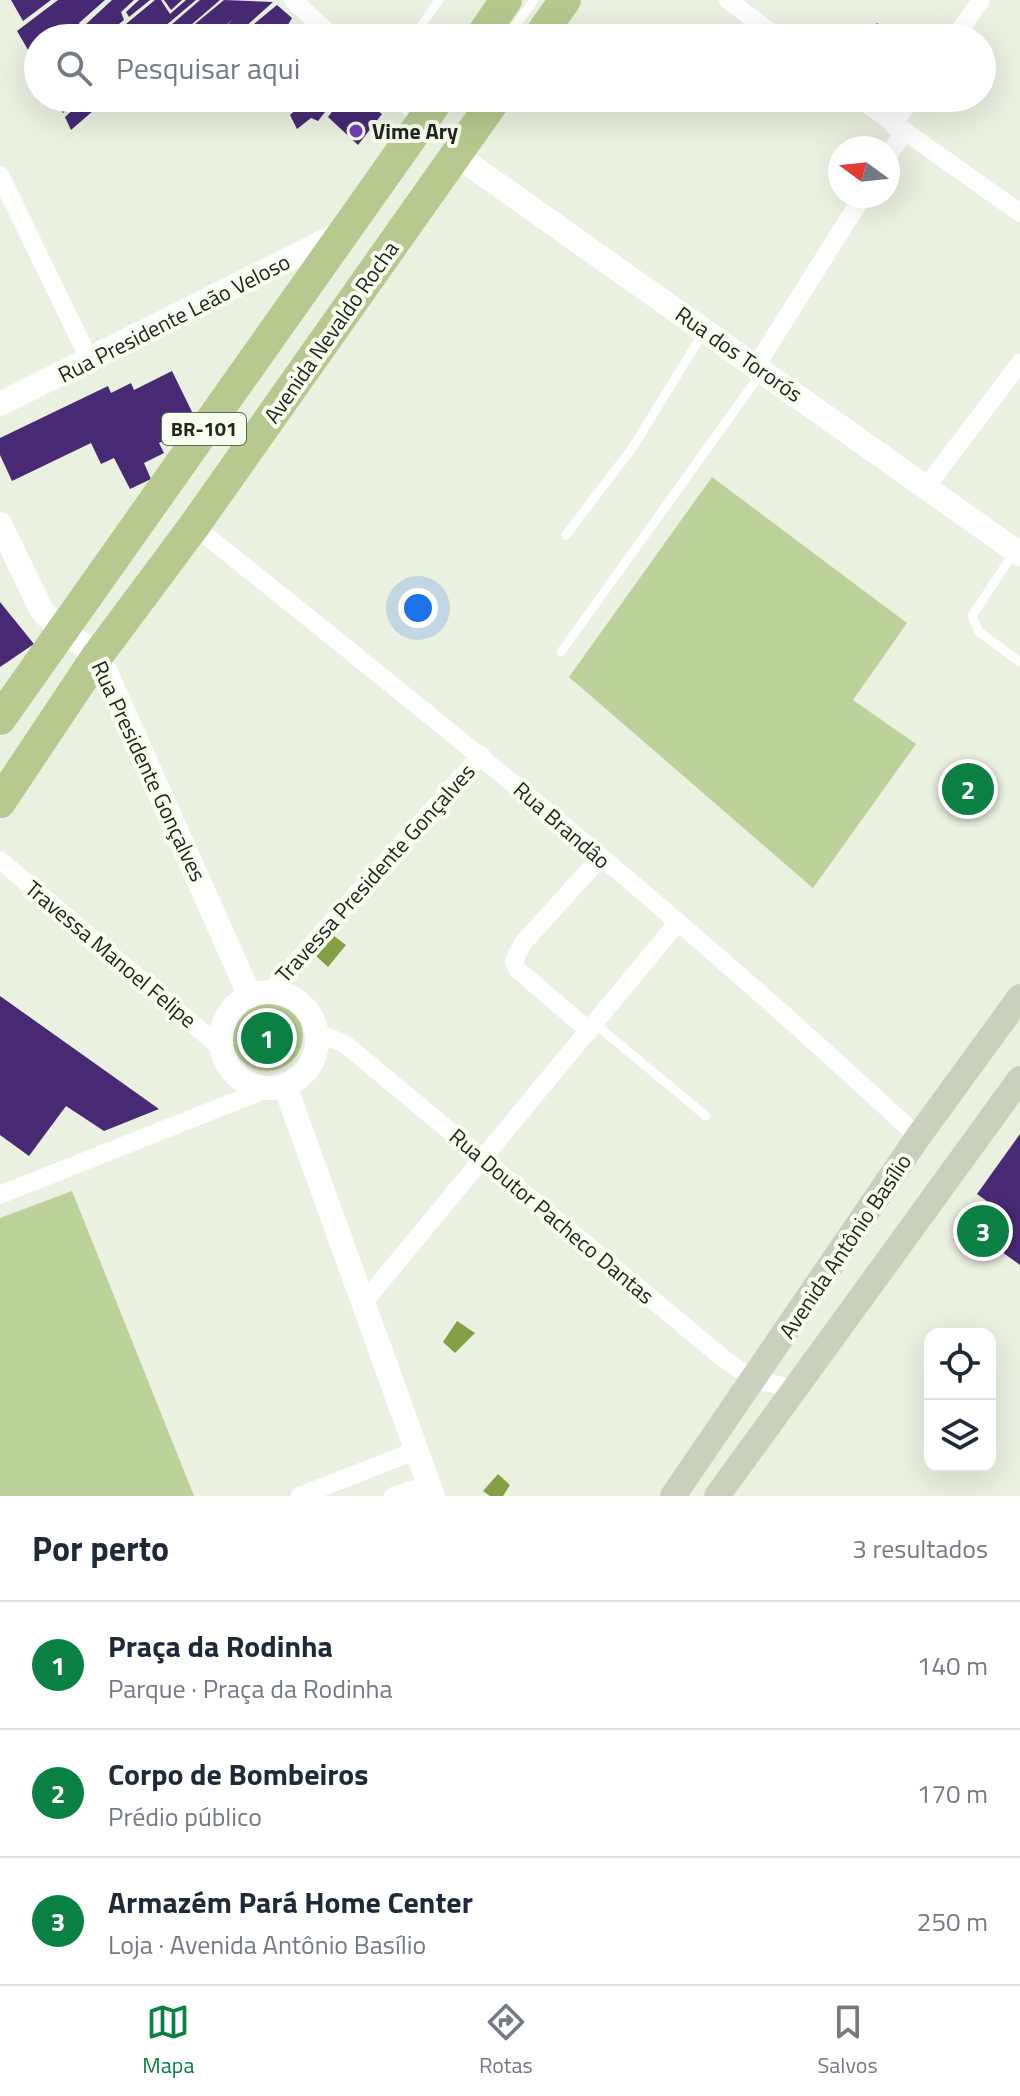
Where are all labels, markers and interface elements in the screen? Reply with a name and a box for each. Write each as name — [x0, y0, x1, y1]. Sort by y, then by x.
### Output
search box — [24, 24, 996, 112]
text: Pesquisar aqui — [116, 45, 300, 91]
icon: search — [52, 46, 96, 90]
place label: Vime Ary — [372, 114, 458, 148]
marker: Vime Ary — [347, 122, 365, 140]
north arrow — [828, 136, 900, 208]
street label: Avenida Nevaldo Rocha — [255, 234, 407, 430]
street label: Rua Presidente Leão Veloso — [52, 245, 296, 391]
street label: Rua dos Tororós — [668, 297, 810, 411]
road number: BR-101 — [162, 413, 246, 445]
your location — [398, 588, 438, 628]
street label: Rua Presidente Gonçalves — [83, 655, 215, 887]
street label: Travessa Presidente Gonçalves — [267, 756, 483, 990]
pin: 2 — [942, 759, 994, 819]
street label: Rua Brandâo — [506, 773, 618, 877]
street label: Travessa Manoel Felipe — [18, 872, 204, 1036]
pin: 1 — [241, 1008, 293, 1068]
street label: Rua Doutor Pacheco Dantas — [442, 1120, 662, 1312]
street label: Avenida Antônio Basílio — [770, 1147, 920, 1345]
pin: 3 — [957, 1201, 1009, 1261]
map controls — [924, 1328, 996, 1472]
button: locate — [924, 1328, 996, 1400]
button: layers — [924, 1400, 996, 1472]
text: Por perto — [32, 1522, 169, 1574]
text: 3 resultados — [852, 1529, 988, 1568]
text: Praça da Rodinha — [108, 1623, 333, 1669]
text: 1 — [51, 1646, 65, 1685]
text: 140 m — [917, 1646, 988, 1685]
text: Parque · Praça da Rodinha — [108, 1669, 393, 1708]
text: Corpo de Bombeiros — [108, 1751, 368, 1797]
text: 2 — [51, 1774, 65, 1813]
text: 170 m — [917, 1774, 988, 1813]
text: Prédio público — [108, 1797, 262, 1836]
text: Armazém Pará Home Center — [108, 1879, 473, 1925]
text: 3 — [51, 1902, 65, 1941]
text: 250 m — [917, 1902, 988, 1941]
text: Loja · Avenida Antônio Basílio — [108, 1925, 426, 1964]
tab: Mapa — [142, 2000, 194, 2082]
tab: Rotas — [479, 2000, 533, 2082]
tab: Salvos — [817, 2000, 878, 2082]

